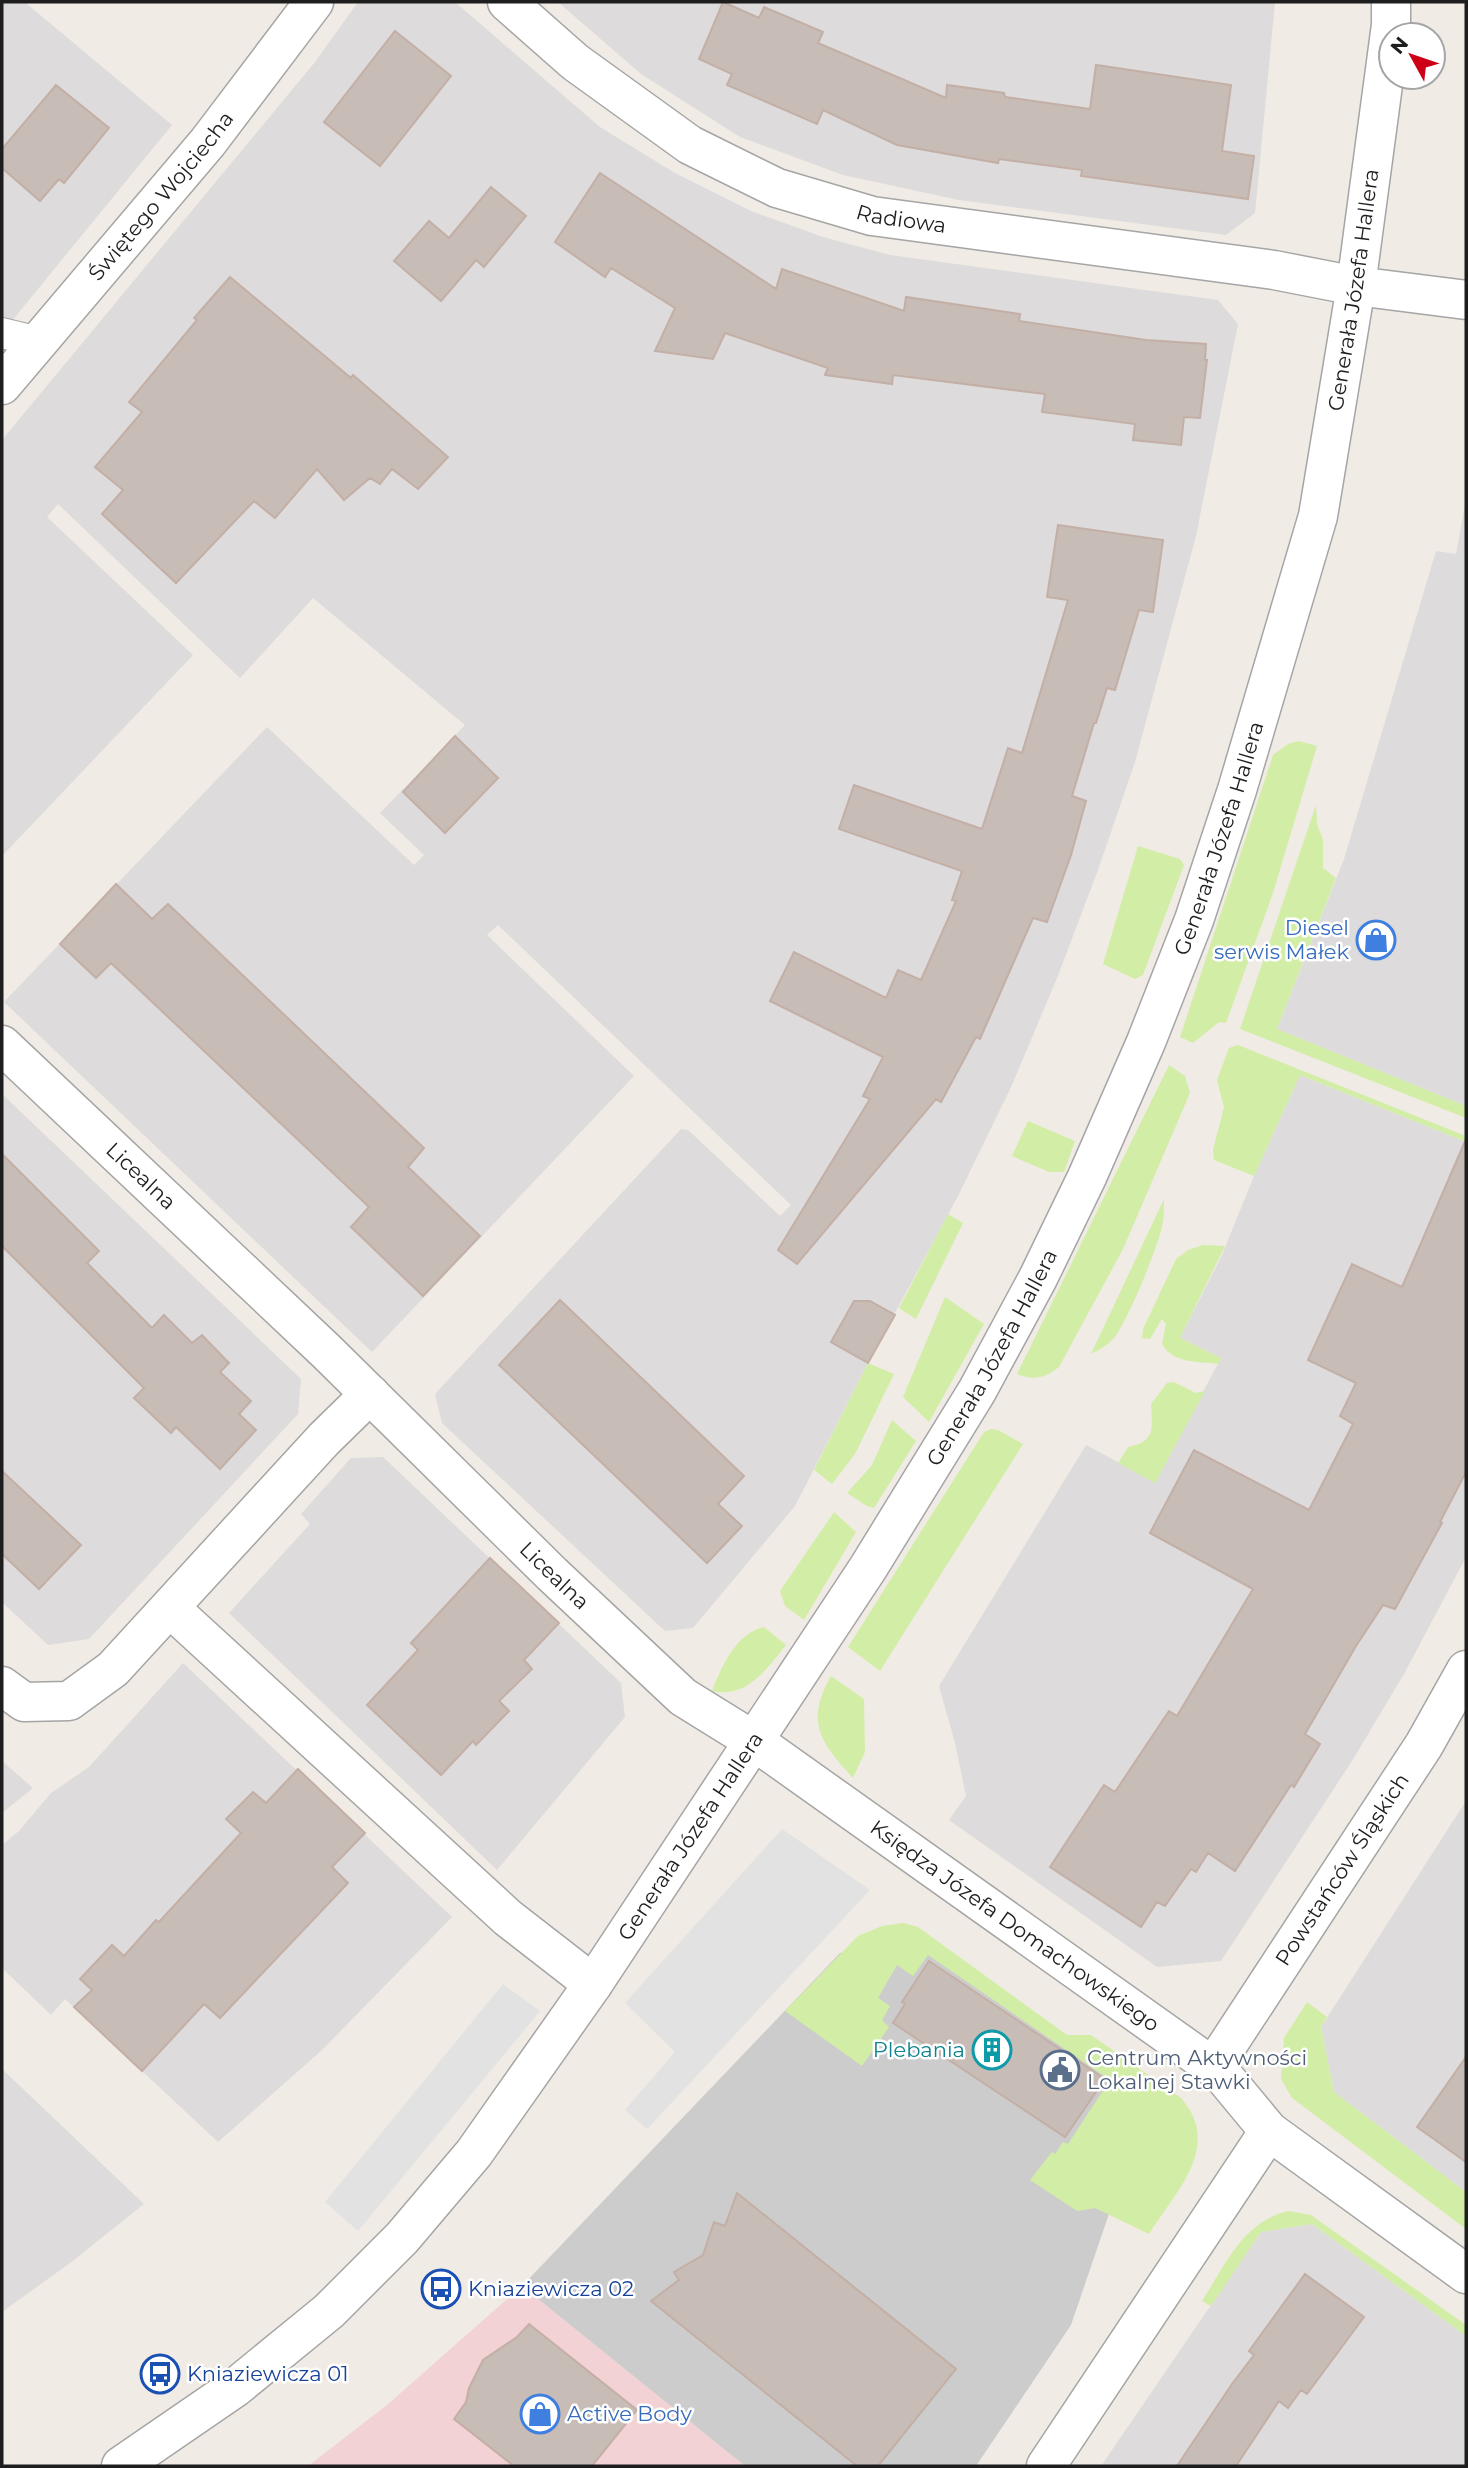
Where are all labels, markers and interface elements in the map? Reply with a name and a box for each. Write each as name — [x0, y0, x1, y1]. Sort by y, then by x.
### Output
north arrow — [1377, 21, 1447, 91]
text: N — [1386, 32, 1413, 59]
street label: Świętego Wojciecha — [83, 106, 239, 286]
street label: Generała Józefa Hallera — [1323, 167, 1384, 413]
street label: Radiowa — [853, 199, 948, 238]
street label: Generała Józefa Hallera — [1168, 718, 1269, 959]
place label: Diesel serwis Małek — [1214, 915, 1349, 964]
shop icon: Diesel serwis Małek — [1355, 919, 1397, 961]
street label: Licealna — [101, 1137, 181, 1215]
street label: Generała Józefa Hallera — [921, 1245, 1062, 1470]
street label: Licealna — [515, 1536, 595, 1614]
street label: Generała Józefa Hallera — [612, 1727, 768, 1945]
street label: Powstańców Śląskich — [1270, 1768, 1414, 1970]
street label: Księdza Józefa Domachowskiego — [866, 1815, 1164, 2037]
building icon: Plebania — [971, 2029, 1013, 2071]
place label: Plebania — [873, 2037, 965, 2062]
place label: Centrum Aktywności Lokalnej Stawki — [1087, 2045, 1307, 2094]
public building icon: Centrum Aktywności Lokalnej Stawki — [1039, 2049, 1081, 2091]
bus stop icon: Kniaziewicza 02 — [420, 2268, 462, 2310]
place label: Kniaziewicza 02 — [468, 2276, 634, 2301]
bus stop icon: Kniaziewicza 01 — [139, 2353, 181, 2395]
place label: Kniaziewicza 01 — [187, 2361, 349, 2386]
shop icon: Active Body — [519, 2393, 561, 2435]
place label: Active Body — [567, 2401, 692, 2426]

